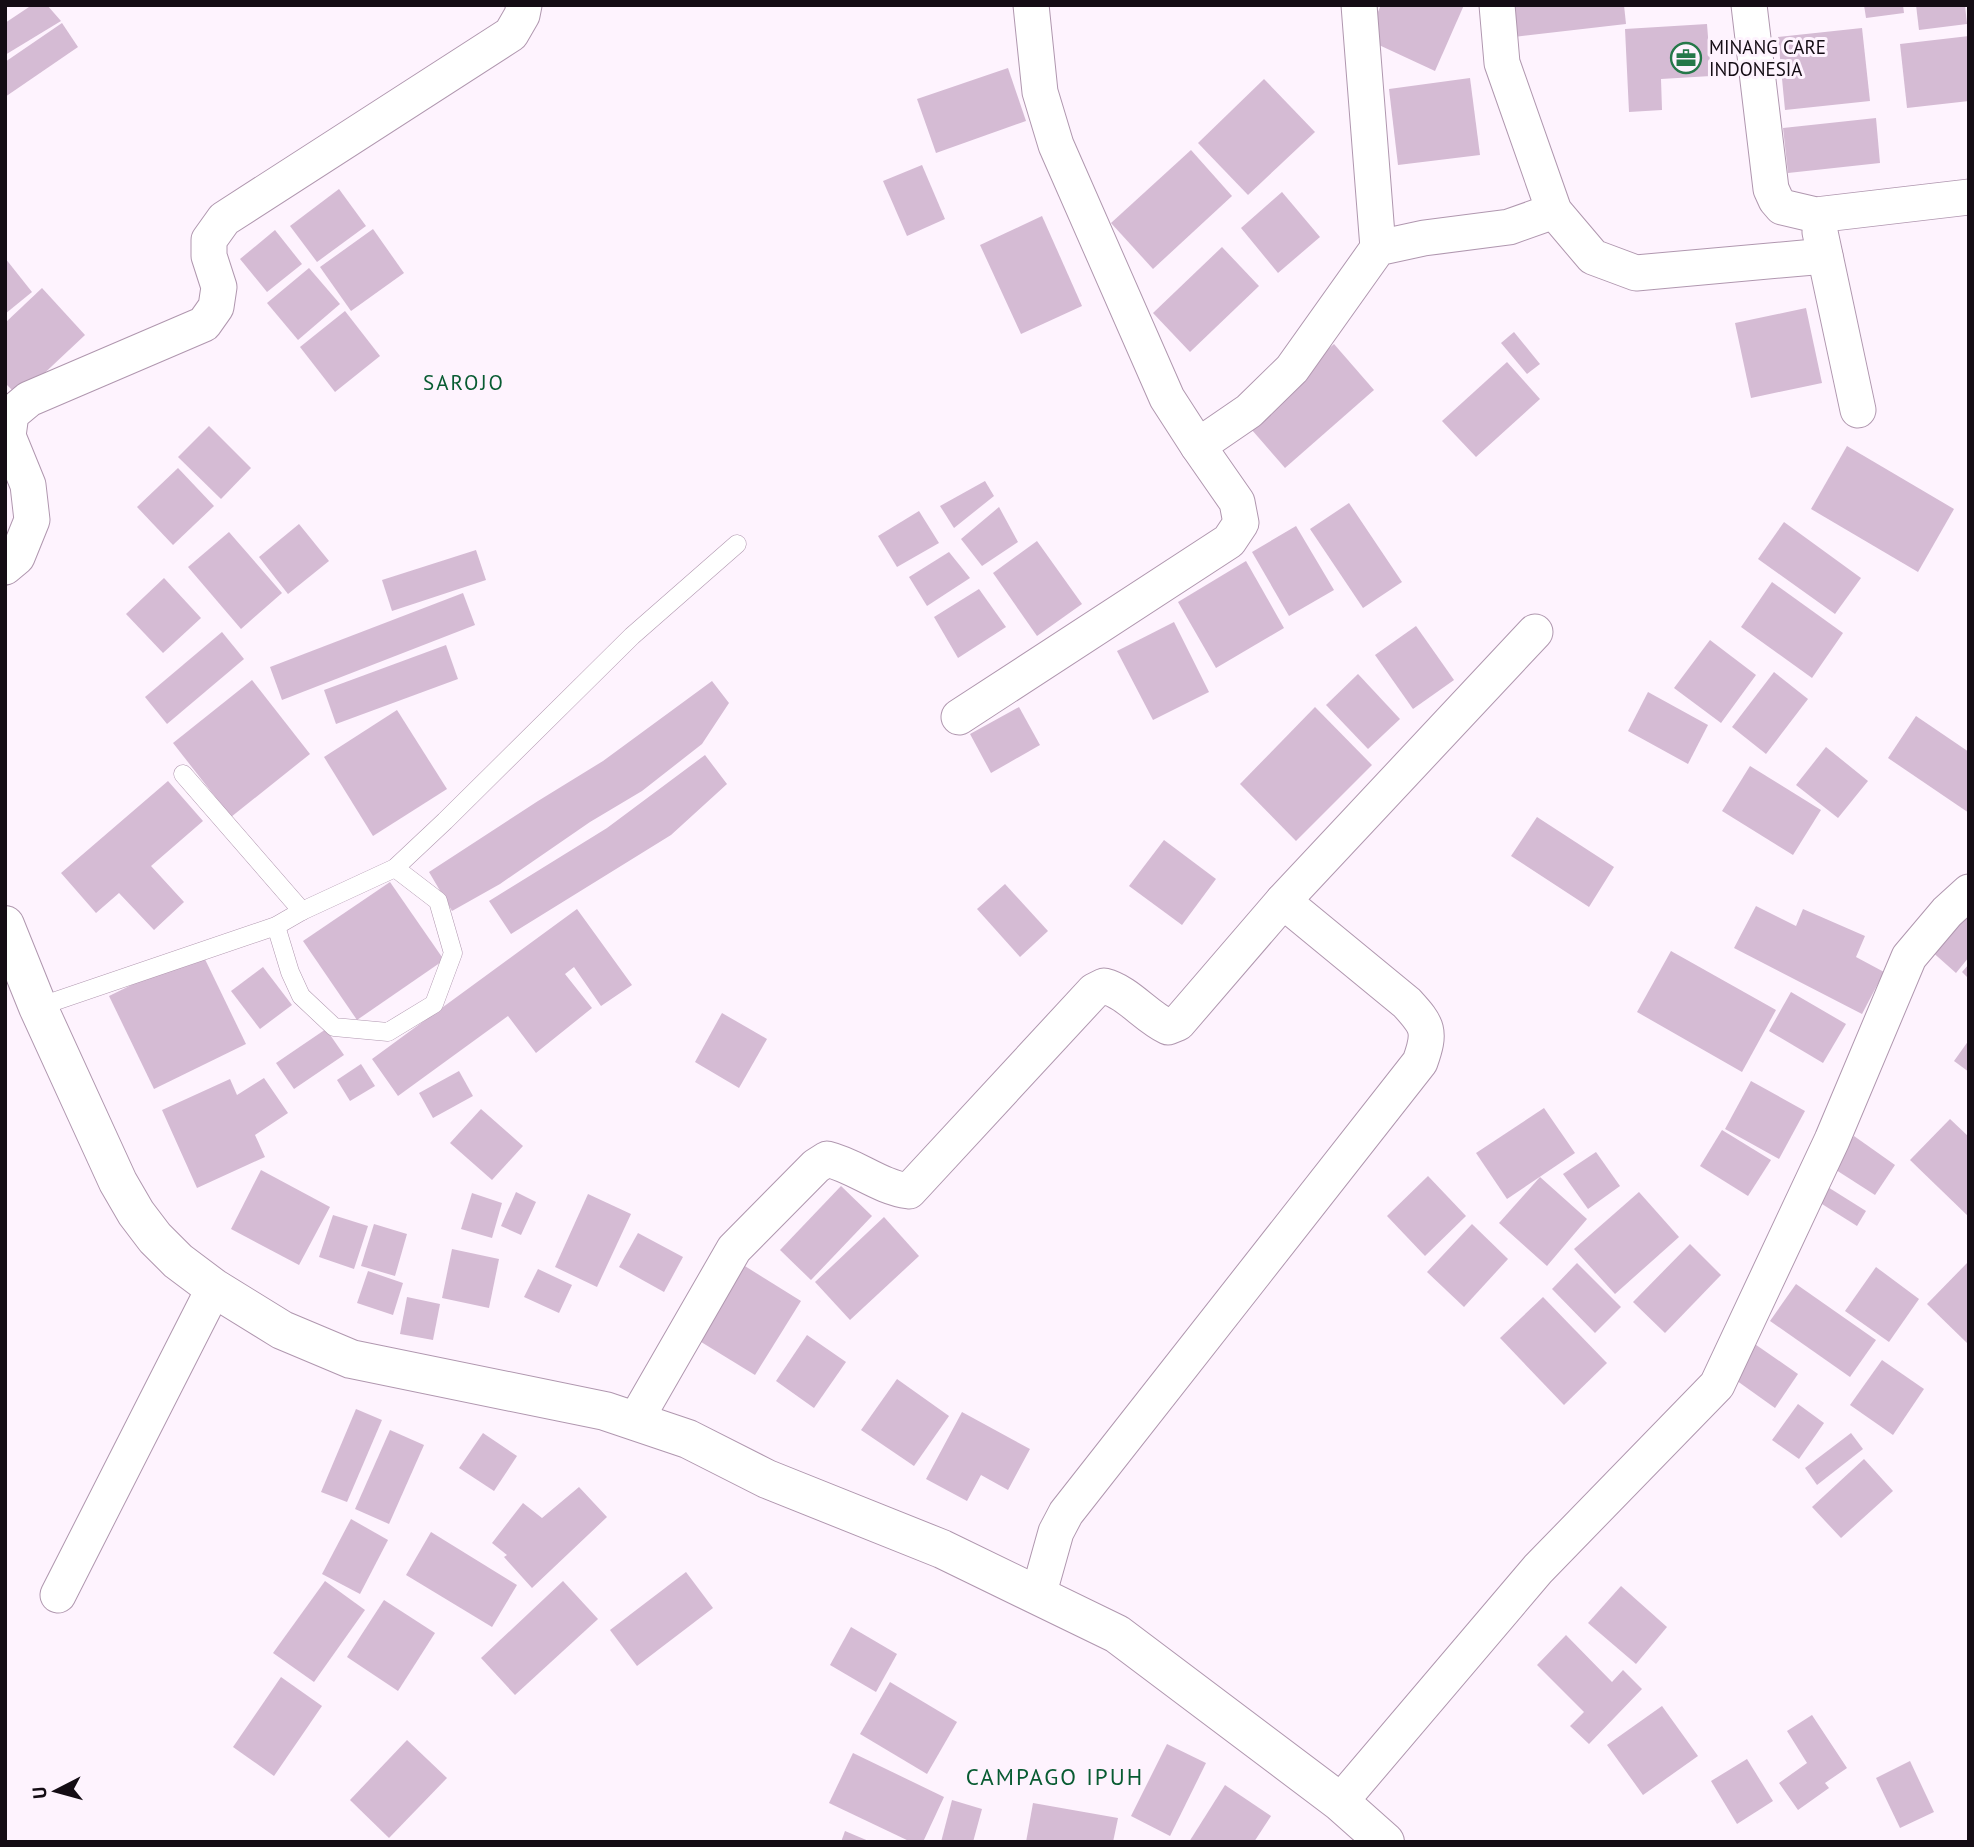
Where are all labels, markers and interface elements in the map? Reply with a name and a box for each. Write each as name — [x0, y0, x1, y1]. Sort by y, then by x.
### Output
place label: MINANG CARE INDONESIA — [1709, 35, 1826, 81]
office icon: MINANG CARE INDONESIA — [1669, 41, 1703, 75]
district label: SAROJO — [423, 369, 505, 396]
north arrow — [21, 1756, 91, 1826]
district label: CAMPAGO IPUH — [966, 1762, 1144, 1791]
text: U — [27, 1786, 52, 1800]

